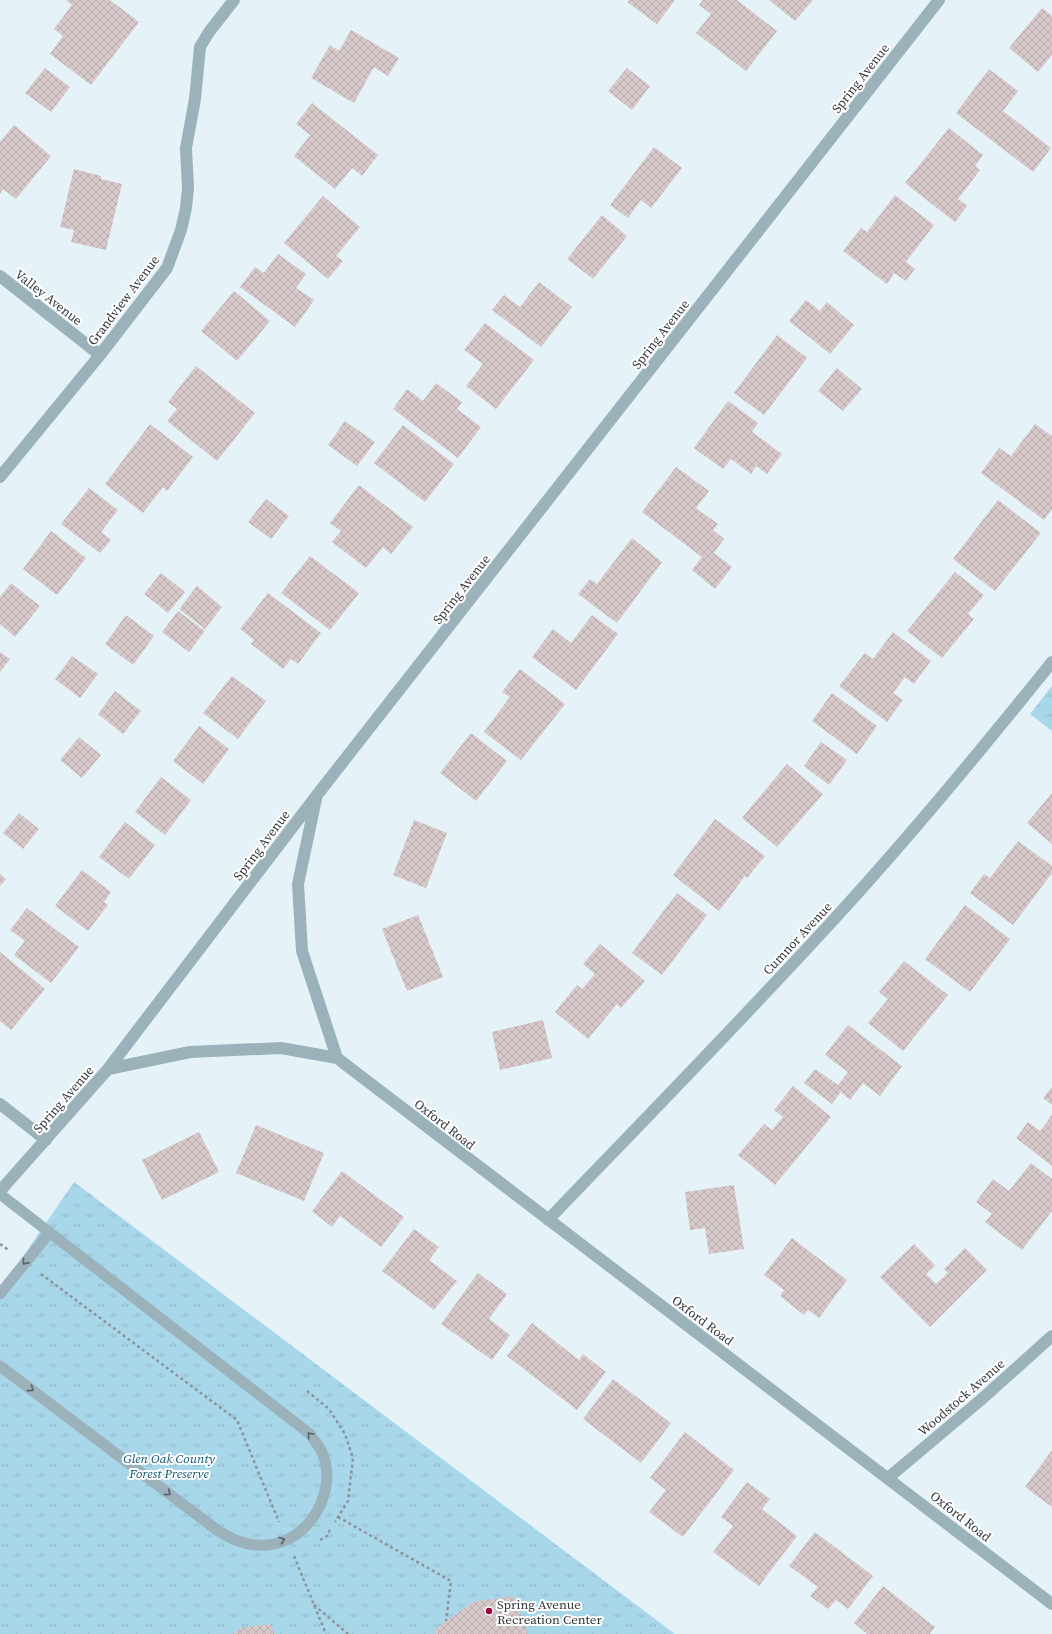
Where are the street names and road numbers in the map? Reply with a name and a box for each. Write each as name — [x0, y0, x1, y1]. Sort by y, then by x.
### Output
street label: Spring Avenue — [828, 40, 893, 117]
street label: Grandview Avenue — [84, 252, 163, 349]
street label: Valley Avenue — [12, 266, 86, 329]
street label: Spring Avenue — [628, 296, 693, 373]
street label: Spring Avenue — [429, 551, 494, 628]
street label: Spring Avenue — [229, 806, 294, 884]
street label: Cumnor Avenue — [759, 898, 836, 978]
street label: Spring Avenue — [29, 1062, 98, 1137]
street label: Oxford Road — [411, 1095, 479, 1154]
street label: Oxford Road — [669, 1292, 737, 1349]
street label: Woodstock Avenue — [915, 1355, 1008, 1440]
street label: Oxford Road — [927, 1487, 995, 1546]

